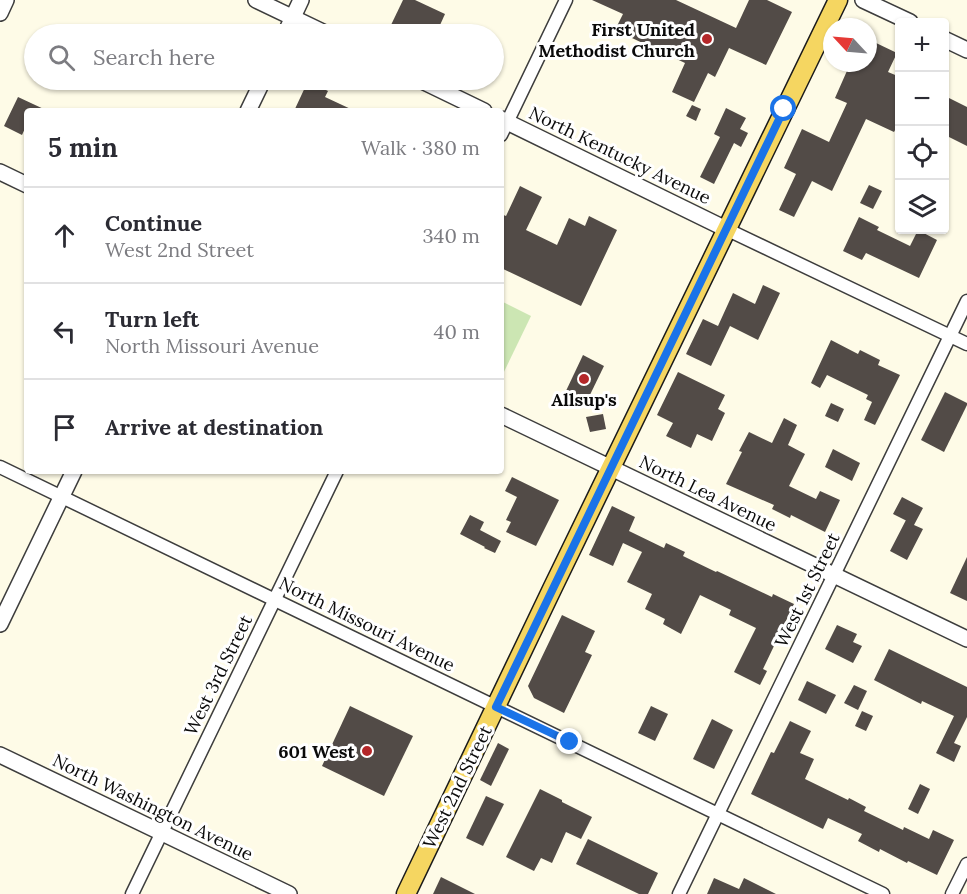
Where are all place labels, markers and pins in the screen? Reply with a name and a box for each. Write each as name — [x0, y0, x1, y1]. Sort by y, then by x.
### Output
place label: First United Methodist Church — [538, 18, 695, 62]
marker: First United Methodist Church — [700, 32, 714, 46]
marker: Allsup's — [577, 372, 591, 386]
place label: Allsup's — [551, 388, 617, 411]
place label: 601 West — [278, 740, 356, 763]
marker: 601 West — [360, 744, 374, 758]

